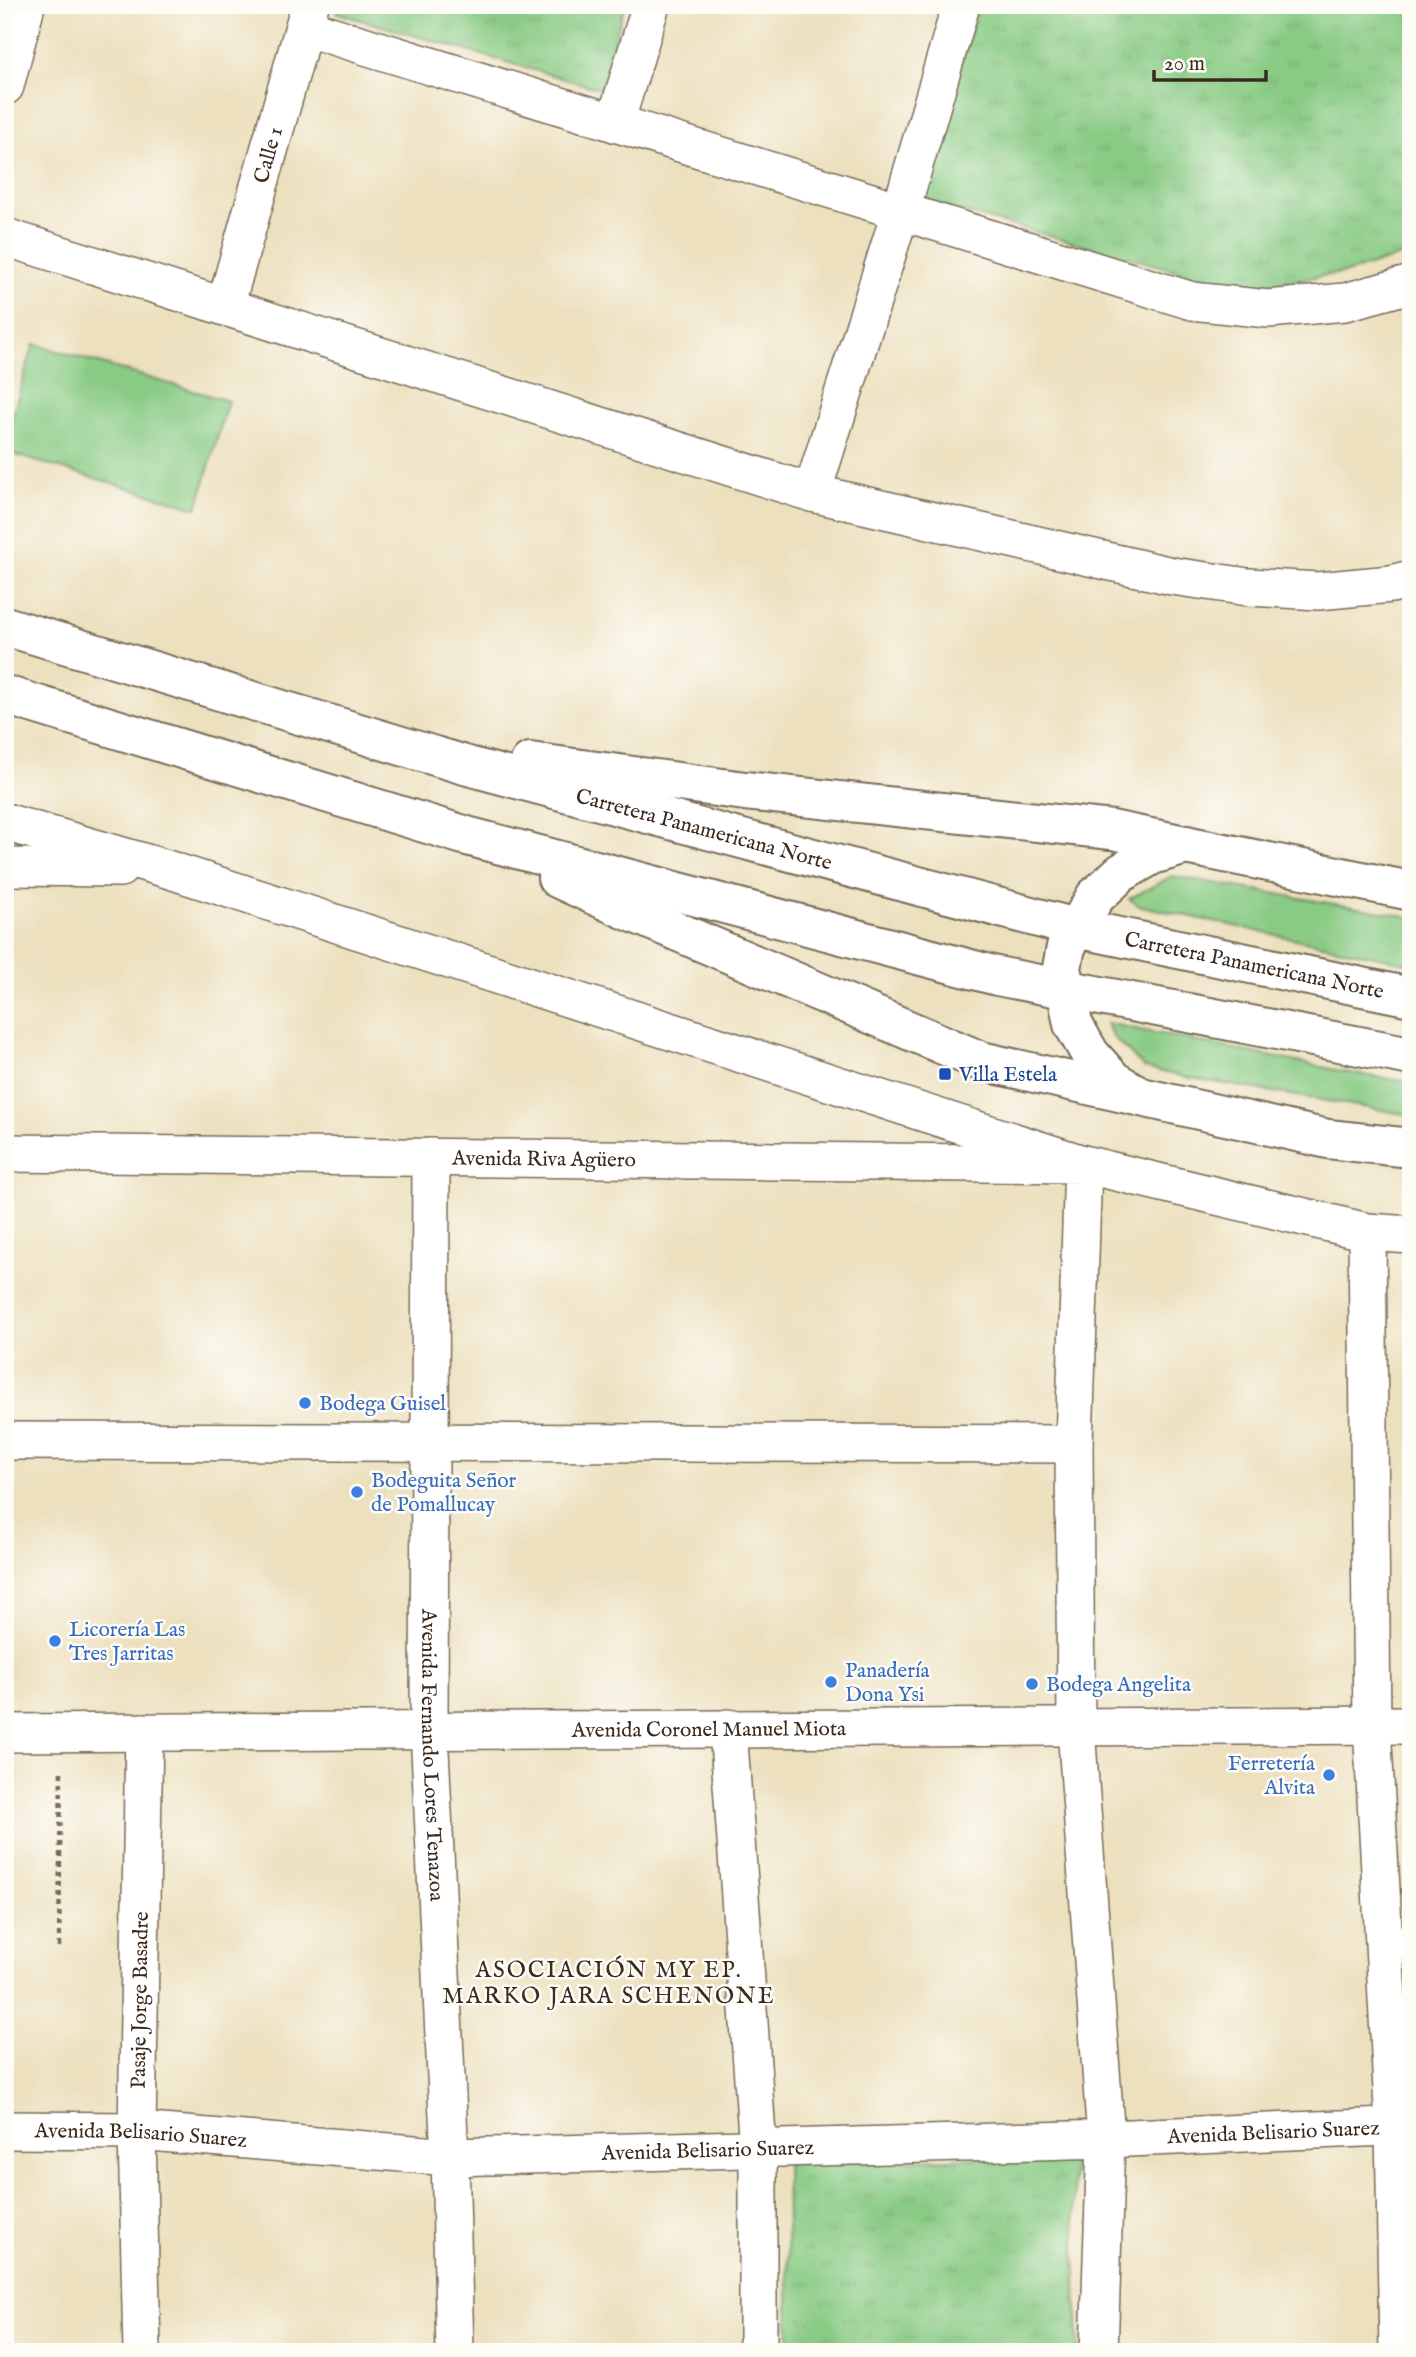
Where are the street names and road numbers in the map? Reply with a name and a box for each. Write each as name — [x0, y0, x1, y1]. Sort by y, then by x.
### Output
street label: Calle 1 — [248, 124, 290, 187]
street label: Carretera Panamericana Norte — [573, 783, 835, 877]
street label: Carretera Panamericana Norte — [1122, 926, 1387, 1006]
street label: Avenida Riva Agüero — [451, 1146, 636, 1174]
street label: Avenida Fernando Lores Tenazoa — [414, 1608, 449, 1903]
street label: Avenida Coronel Manuel Miota — [571, 1716, 847, 1745]
street label: Pasaje Jorge Basadre — [126, 1911, 156, 2089]
street label: Avenida Belisario Suarez — [1166, 2115, 1381, 2151]
street label: Avenida Belisario Suarez — [34, 2118, 248, 2155]
street label: Avenida Belisario Suarez — [600, 2135, 815, 2168]

